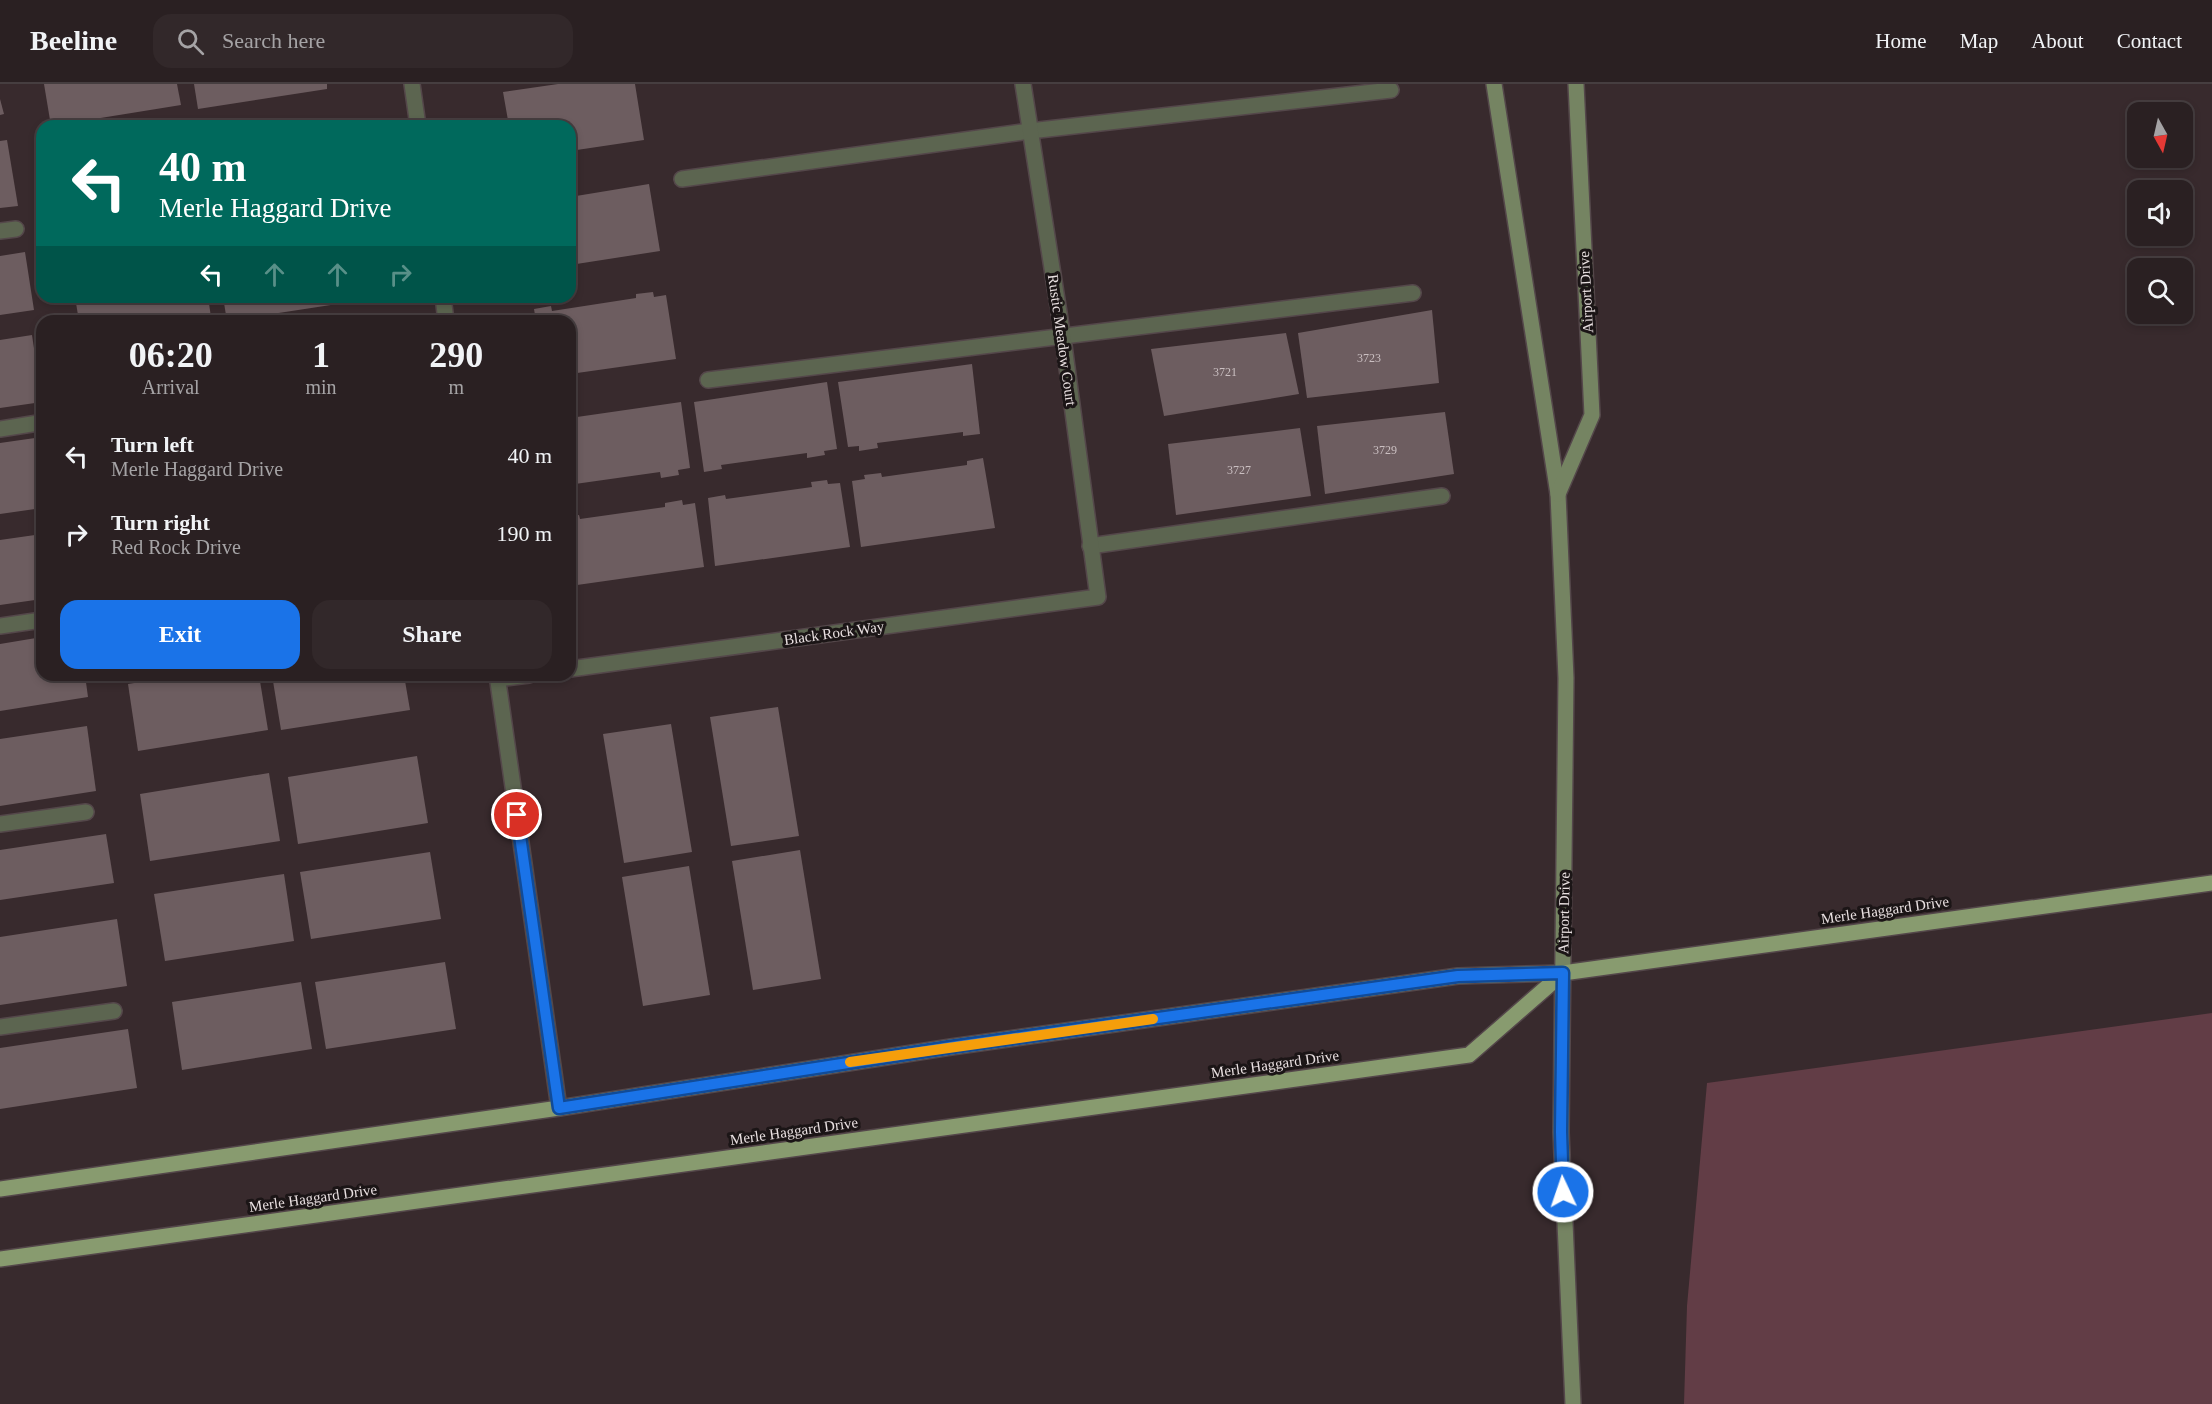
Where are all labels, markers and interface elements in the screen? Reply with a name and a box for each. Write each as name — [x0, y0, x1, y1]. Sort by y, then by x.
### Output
search box — [153, 14, 573, 68]
text: Beeline — [30, 25, 117, 56]
icon: search — [174, 25, 207, 58]
text: Search here — [222, 28, 325, 53]
text: Home — [1875, 29, 1927, 53]
text: Map — [1960, 29, 1998, 53]
text: About — [2031, 29, 2084, 53]
text: Contact — [2117, 29, 2182, 53]
north arrow — [2127, 102, 2193, 168]
map controls — [2127, 102, 2193, 324]
icon: left — [60, 144, 138, 222]
text: 40 m — [159, 144, 247, 190]
button: sound — [2127, 180, 2193, 246]
text: Merle Haggard Drive — [159, 193, 391, 223]
street label: Airport Drive — [1576, 250, 1596, 333]
icon: left — [195, 258, 228, 291]
icon: ahead — [258, 258, 291, 291]
icon: ahead — [321, 258, 354, 291]
icon: right — [384, 258, 417, 291]
button: search — [2127, 258, 2193, 324]
street label: Rustic Meadow Court — [1045, 273, 1079, 408]
text: 06:20 — [129, 335, 213, 375]
text: 1 — [312, 335, 330, 375]
text: 290 — [429, 335, 483, 375]
house number: 3723 — [1357, 351, 1381, 365]
house number: 3721 — [1213, 365, 1237, 379]
text: Arrival — [142, 376, 200, 398]
text: min — [305, 376, 337, 398]
text: m — [449, 376, 464, 398]
text: Turn left — [111, 432, 194, 457]
icon: left — [60, 440, 93, 473]
text: 40 m — [507, 443, 552, 468]
house number: 3729 — [1373, 443, 1397, 457]
text: Merle Haggard Drive — [111, 458, 283, 480]
house number: 3727 — [1227, 463, 1251, 477]
text: Turn right — [111, 510, 210, 535]
icon: right — [60, 518, 93, 551]
text: 190 m — [496, 521, 552, 546]
text: Red Rock Drive — [111, 536, 241, 558]
button: Exit — [60, 600, 300, 669]
button: Share — [312, 600, 552, 669]
street label: Black Rock Way — [783, 618, 886, 648]
pin — [491, 789, 542, 840]
icon: arrive — [500, 798, 533, 831]
street label: Airport Drive — [1555, 871, 1573, 954]
street label: Merle Haggard Drive — [1820, 893, 1950, 927]
street label: Merle Haggard Drive — [1210, 1047, 1340, 1081]
street label: Merle Haggard Drive — [729, 1114, 859, 1148]
position arrow — [1531, 1160, 1595, 1224]
street label: Merle Haggard Drive — [248, 1181, 378, 1215]

